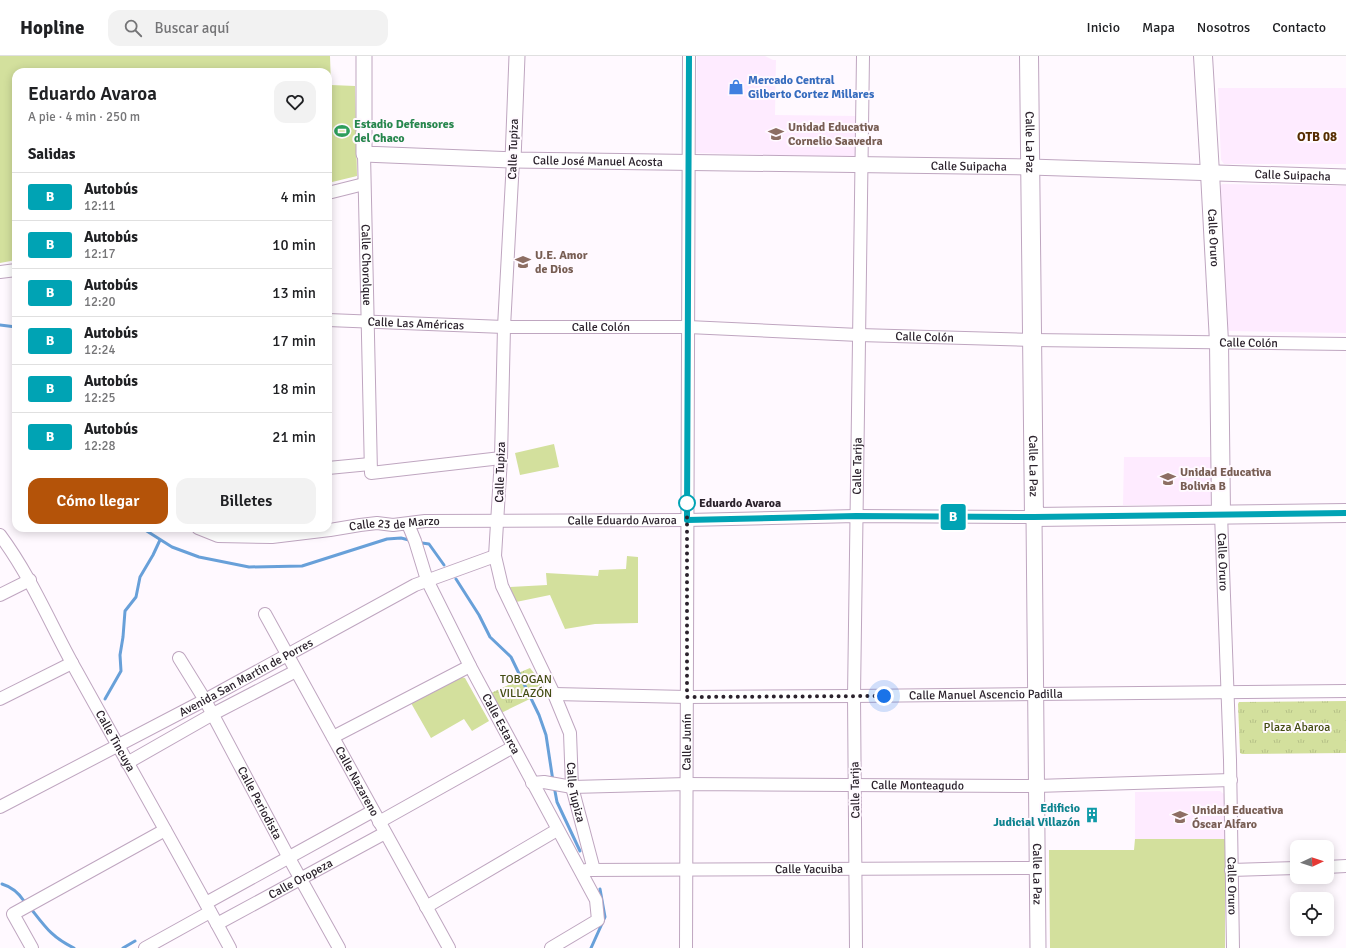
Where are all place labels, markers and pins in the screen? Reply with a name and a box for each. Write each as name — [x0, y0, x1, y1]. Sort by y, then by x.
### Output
place label: Mercado Central Gilberto Cortez Millares — [748, 73, 875, 102]
shop icon: Mercado Central Gilberto Cortez Millares — [727, 78, 745, 96]
place label: Estadio Defensores del Chaco — [354, 117, 455, 146]
place label: Unidad Educativa Cornelio Saavedra — [788, 120, 883, 149]
sports icon: Estadio Defensores del Chaco — [333, 122, 351, 140]
school or university icon: Unidad Educativa Cornelio Saavedra — [767, 125, 785, 143]
place label: U.E. Amor de Dios — [535, 248, 588, 277]
school or university icon: U.E. Amor de Dios — [514, 253, 532, 271]
place label: Unidad Educativa Bolivia B — [1180, 465, 1271, 494]
school or university icon: Unidad Educativa Bolivia B — [1159, 470, 1177, 488]
marker: Eduardo Avaroa — [678, 494, 696, 512]
place label: Eduardo Avaroa — [699, 496, 781, 511]
place label: Edificio Judicial Villazón — [993, 801, 1080, 830]
place label: Unidad Educativa Óscar Alfaro — [1192, 803, 1283, 832]
building icon: Edificio Judicial Villazón — [1083, 806, 1101, 824]
school or university icon: Unidad Educativa Óscar Alfaro — [1171, 808, 1189, 826]

